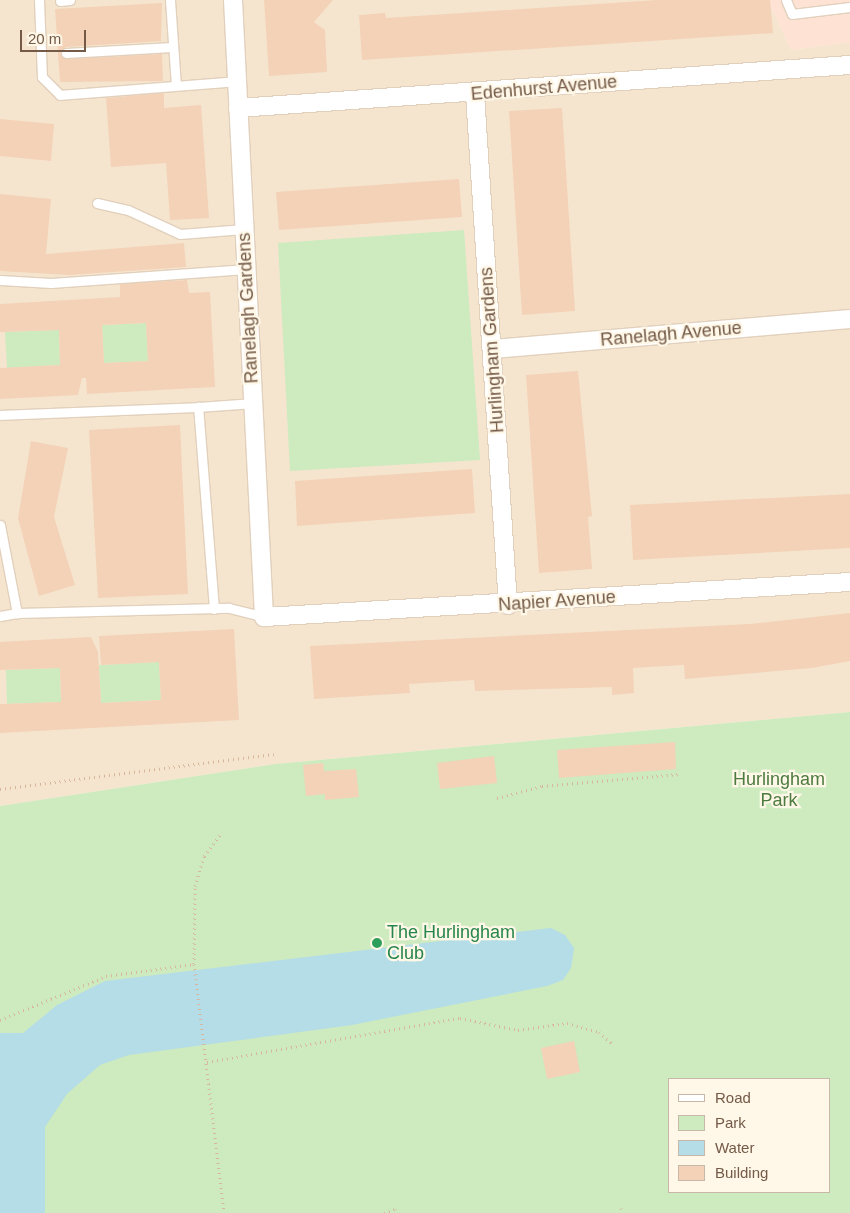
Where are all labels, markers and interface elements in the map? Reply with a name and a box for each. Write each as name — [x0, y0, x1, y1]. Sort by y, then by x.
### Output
scale bar — [22, 20, 89, 52]
text: 20 m — [28, 30, 61, 47]
street label: Edenhurst Avenue — [469, 71, 619, 105]
street label: Ranelagh Gardens — [233, 232, 263, 384]
street label: Hurlingham Gardens — [475, 266, 509, 434]
street label: Ranelagh Avenue — [599, 317, 743, 351]
street label: Napier Avenue — [497, 586, 617, 616]
park label: Hurlingham Park — [733, 769, 825, 812]
place label: The Hurlingham Club — [387, 922, 515, 964]
marker: The Hurlingham Club — [371, 937, 383, 949]
legend — [668, 1078, 830, 1193]
text: Road — [715, 1089, 751, 1106]
text: Park — [715, 1114, 746, 1131]
text: Water — [715, 1139, 754, 1156]
text: Building — [715, 1164, 768, 1181]

